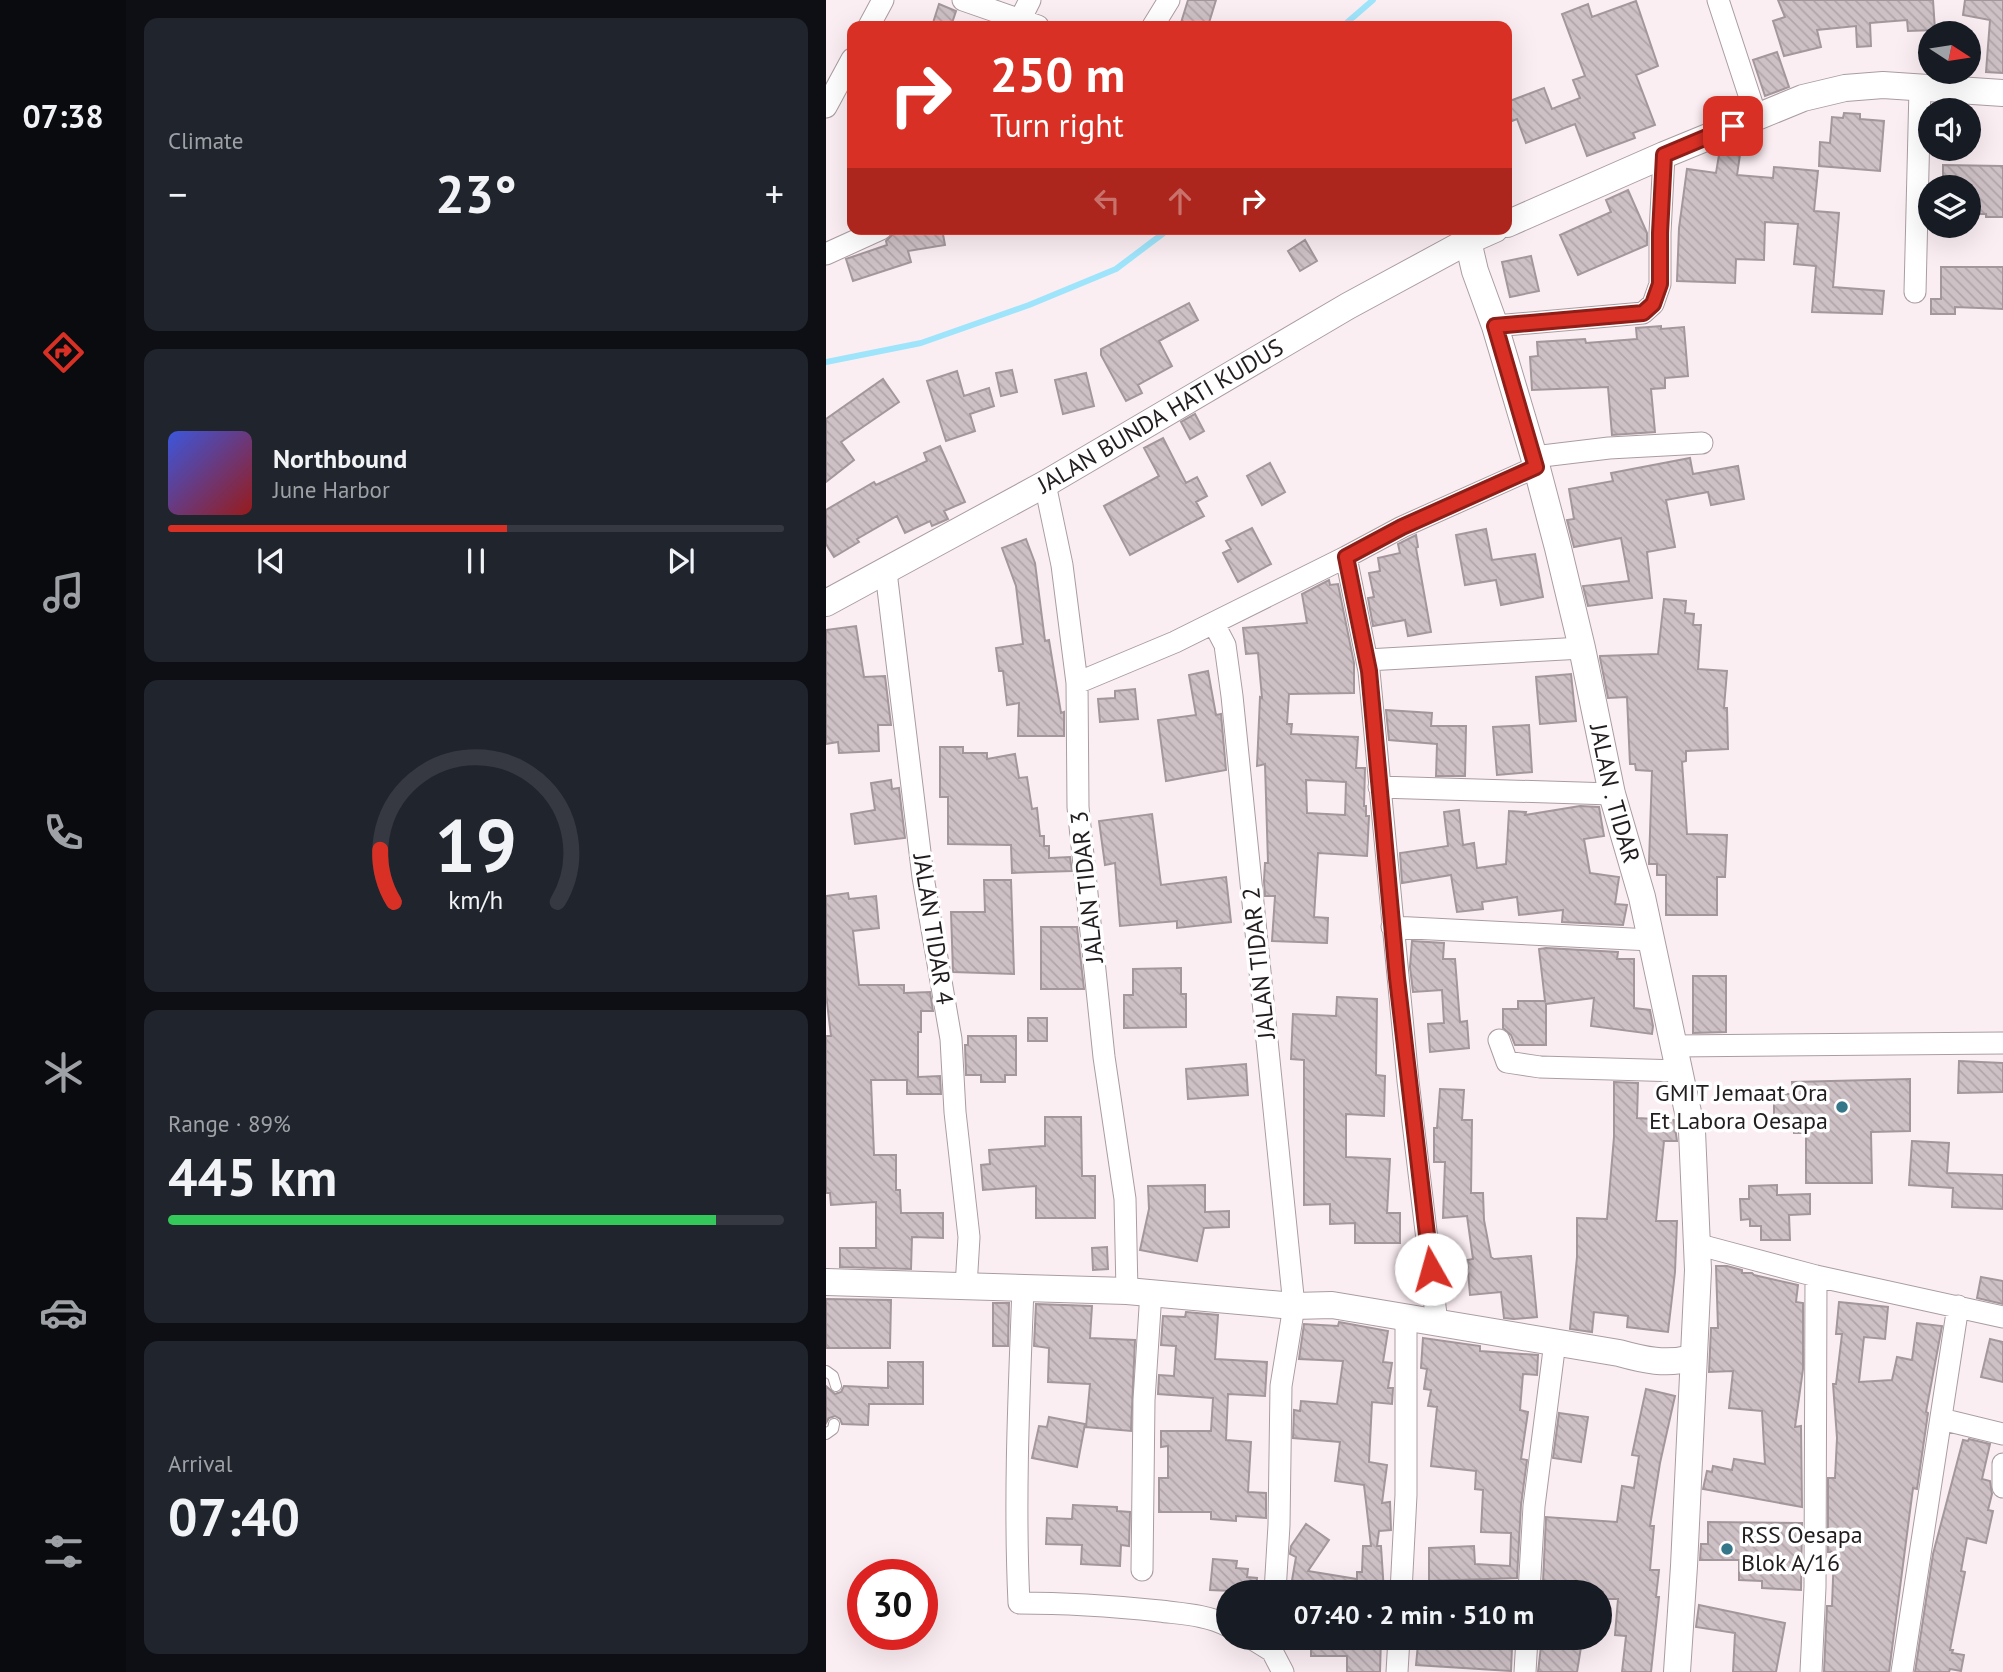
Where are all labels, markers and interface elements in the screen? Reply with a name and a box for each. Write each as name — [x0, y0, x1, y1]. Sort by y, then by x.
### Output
north arrow — [1918, 21, 1981, 84]
map controls — [1918, 21, 1981, 238]
text: 250 m — [990, 42, 1125, 106]
icon: right — [875, 49, 966, 140]
text: 07:38 — [22, 95, 104, 137]
pin — [1703, 96, 1763, 156]
button: sound — [1918, 98, 1981, 161]
text: Turn right — [990, 104, 1124, 146]
icon: arrive — [1714, 107, 1752, 145]
text: Climate — [168, 126, 243, 155]
text: 23° — [435, 160, 517, 227]
text: − — [168, 169, 187, 218]
text: + — [765, 169, 784, 218]
button: layers — [1918, 175, 1981, 238]
icon: left — [1088, 182, 1126, 220]
icon: ahead — [1161, 182, 1199, 220]
icon: right — [1234, 182, 1272, 220]
icon: directions — [39, 328, 88, 377]
street label: JALAN BUNDA HATI KUDUS — [1031, 331, 1289, 501]
text: Northbound — [273, 442, 407, 475]
text: June Harbor — [273, 475, 390, 504]
icon: previous — [252, 542, 290, 580]
icon: pause — [457, 542, 495, 580]
icon: next — [662, 542, 700, 580]
icon: music — [39, 568, 88, 617]
street label: JALAN . TIDAR — [1583, 720, 1647, 867]
text: 19 — [435, 798, 517, 892]
icon: phone — [39, 808, 88, 857]
street label: JALAN TIDAR 3 — [1063, 810, 1110, 966]
street label: JALAN TIDAR 4 — [906, 850, 961, 1007]
text: km/h — [449, 884, 503, 916]
street label: JALAN TIDAR 2 — [1235, 886, 1282, 1042]
icon: climate — [39, 1048, 88, 1097]
place label: GMIT Jemaat Ora Et Labora Oesapa — [1649, 1077, 1828, 1136]
marker: GMIT Jemaat Ora Et Labora Oesapa — [1834, 1099, 1850, 1115]
text: Range · 89% — [168, 1109, 291, 1138]
text: 445 km — [168, 1143, 337, 1210]
position arrow — [1394, 1232, 1468, 1306]
icon: car — [39, 1288, 88, 1337]
text: Arrival — [168, 1449, 232, 1478]
text: 07:40 — [168, 1483, 300, 1550]
place label: RSS Oesapa Blok A/16 — [1741, 1519, 1863, 1578]
icon: filters — [39, 1527, 88, 1576]
marker: RSS Oesapa Blok A/16 — [1719, 1541, 1735, 1557]
speed limit sign: 30 — [847, 1559, 938, 1650]
text: 07:40 · 2 min · 510 m — [1294, 1598, 1534, 1631]

